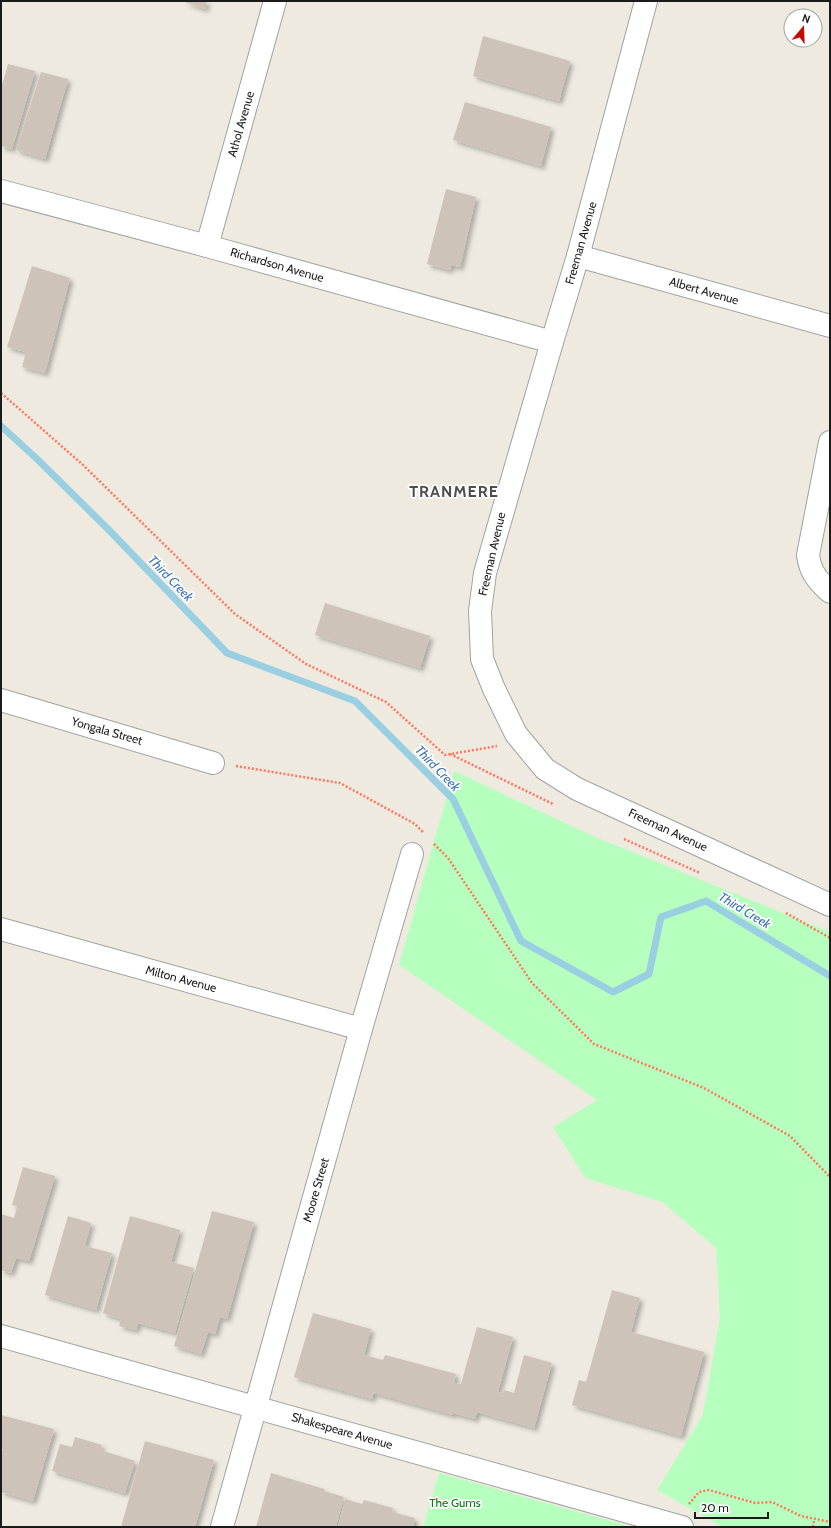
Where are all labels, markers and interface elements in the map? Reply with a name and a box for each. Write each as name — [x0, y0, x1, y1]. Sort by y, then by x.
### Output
north arrow — [783, 8, 823, 48]
text: N — [800, 11, 812, 26]
street label: Athol Avenue — [224, 89, 257, 159]
street label: Freeman Avenue — [562, 200, 599, 286]
street label: Richardson Avenue — [229, 244, 326, 285]
street label: Albert Avenue — [668, 273, 741, 308]
district label: TRANMERE — [409, 482, 499, 501]
street label: Freeman Avenue — [475, 511, 508, 597]
water label: Third Creek — [145, 552, 197, 605]
street label: Yongala Street — [69, 713, 144, 748]
water label: Third Creek — [412, 742, 464, 795]
street label: Freeman Avenue — [626, 805, 710, 854]
water label: Third Creek — [716, 888, 774, 932]
street label: Milton Avenue — [144, 962, 218, 995]
street label: Moore Street — [299, 1156, 332, 1224]
street label: Shakespeare Avenue — [290, 1409, 394, 1452]
scale bar — [695, 1494, 768, 1520]
park label: The Gums — [429, 1495, 481, 1510]
text: 20 m — [701, 1500, 729, 1515]

